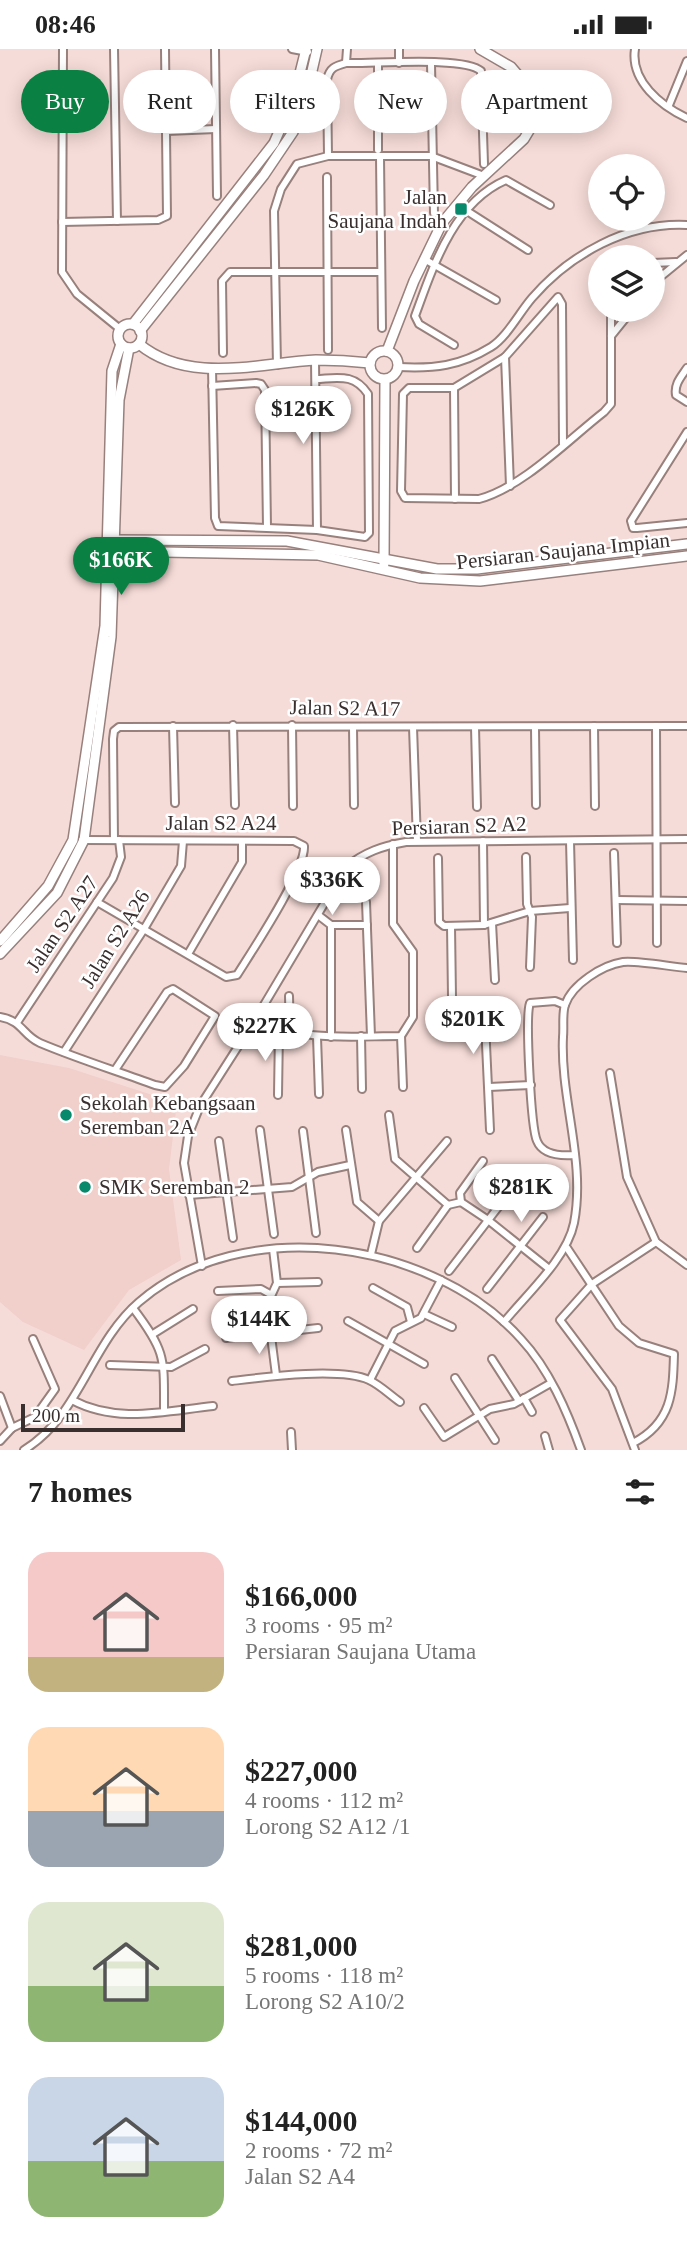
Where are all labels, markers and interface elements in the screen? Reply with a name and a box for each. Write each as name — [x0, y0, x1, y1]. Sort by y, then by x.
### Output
text: 08:46 — [35, 10, 96, 39]
chip: Buy — [21, 70, 109, 133]
chip: Rent — [123, 70, 216, 133]
chip: Filters — [230, 70, 340, 133]
chip: New — [354, 70, 447, 133]
chip: Apartment — [461, 70, 612, 133]
map controls — [588, 154, 665, 322]
button: locate — [588, 154, 665, 231]
place label: Jalan Saujana Indah — [327, 185, 447, 233]
marker: Jalan Saujana Indah — [453, 201, 469, 217]
button: layers — [588, 245, 665, 322]
pin: $126K — [254, 387, 352, 446]
text: $126K — [271, 396, 335, 421]
street label: Persiaran Saujana Impian — [455, 528, 671, 574]
pin: $166K — [72, 538, 170, 597]
text: $166K — [89, 547, 153, 572]
street label: Jalan S2 A17 — [289, 695, 401, 721]
street label: Jalan S2 A24 — [166, 811, 277, 835]
street label: Persiaran S2 A2 — [391, 812, 527, 840]
pin: $336K — [283, 857, 381, 917]
text: $336K — [300, 867, 364, 892]
street label: Jalan S2 A27 — [21, 871, 103, 977]
street label: Jalan S2 A26 — [75, 886, 155, 992]
pin: $201K — [424, 997, 522, 1056]
pin: $227K — [216, 1003, 314, 1063]
text: $201K — [441, 1006, 505, 1031]
text: $227K — [233, 1013, 297, 1038]
place label: Sekolah Kebangsaan Seremban 2A — [80, 1091, 256, 1139]
marker: Sekolah Kebangsaan Seremban 2A — [58, 1107, 74, 1123]
pin: $281K — [472, 1165, 570, 1224]
text: $281K — [489, 1174, 553, 1199]
place label: SMK Seremban 2 — [99, 1175, 250, 1199]
marker: SMK Seremban 2 — [77, 1179, 93, 1195]
pin: $144K — [210, 1297, 308, 1356]
text: $144K — [227, 1306, 291, 1331]
scale bar — [21, 1401, 186, 1433]
text: 200 m — [32, 1405, 80, 1426]
icon: filters — [621, 1473, 659, 1511]
text: 7 homes — [28, 1475, 132, 1508]
text: $166,000 — [245, 1579, 358, 1612]
icon: home — [84, 1580, 168, 1664]
text: 3 rooms · 95 m² — [245, 1613, 392, 1638]
text: Persiaran Saujana Utama — [245, 1639, 476, 1664]
text: $227,000 — [245, 1754, 358, 1787]
icon: home — [84, 1755, 168, 1839]
text: 4 rooms · 112 m² — [245, 1788, 403, 1813]
text: Lorong S2 A12 /1 — [245, 1814, 410, 1839]
text: $281,000 — [245, 1929, 358, 1962]
icon: home — [84, 1930, 168, 2014]
text: 5 rooms · 118 m² — [245, 1963, 403, 1988]
text: Lorong S2 A10/2 — [245, 1989, 405, 2014]
text: $144,000 — [245, 2104, 358, 2137]
icon: home — [84, 2105, 168, 2189]
text: 2 rooms · 72 m² — [245, 2138, 392, 2163]
text: Jalan S2 A4 — [245, 2164, 355, 2189]

